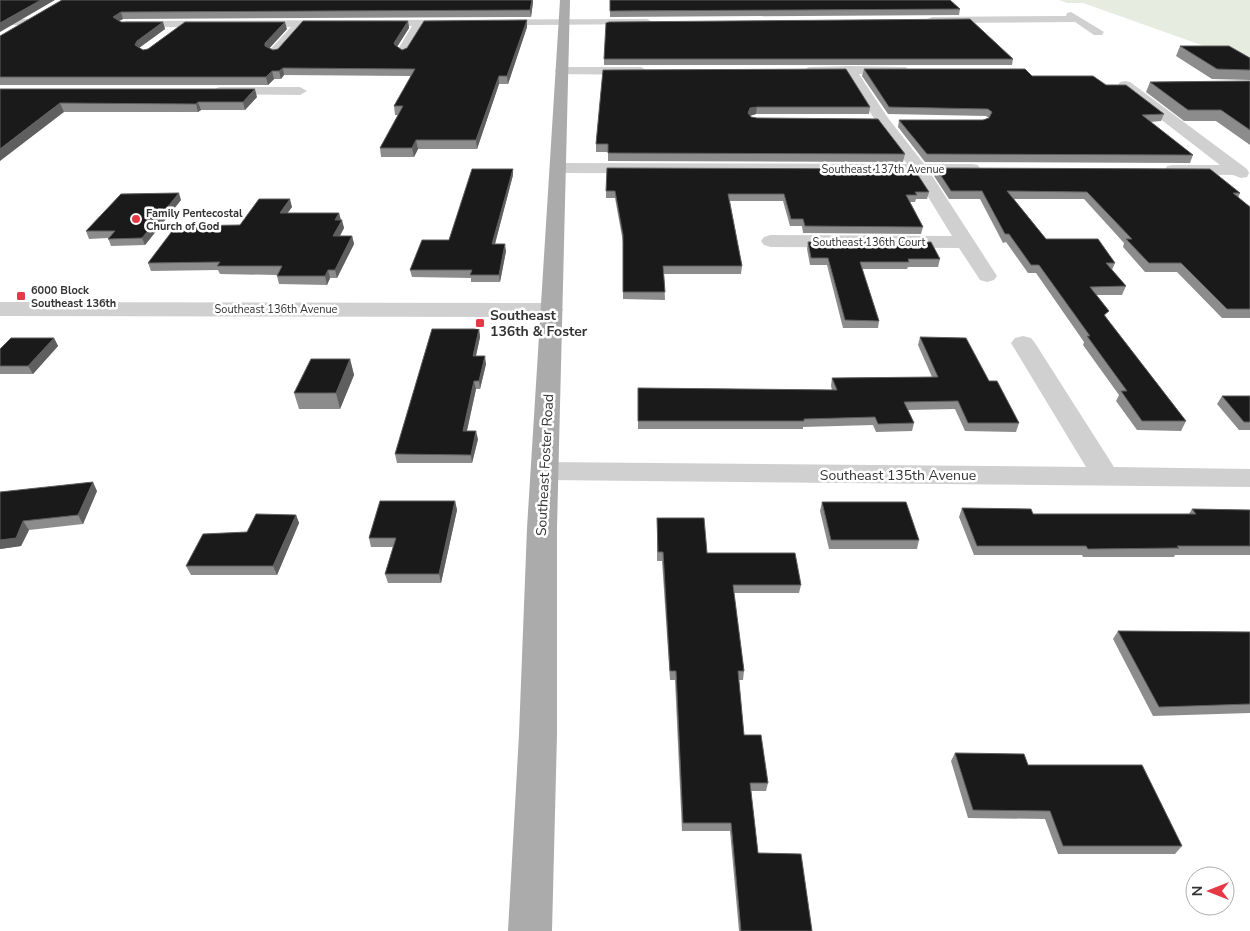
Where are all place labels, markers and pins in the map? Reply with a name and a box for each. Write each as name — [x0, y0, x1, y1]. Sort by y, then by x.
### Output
place label: Family Pentecostal Church of God — [146, 206, 243, 234]
marker: Family Pentecostal Church of God — [130, 213, 142, 225]
place label: 6000 Block Southeast 136th — [31, 283, 116, 311]
marker: 6000 Block Southeast 136th — [15, 290, 27, 302]
place label: Southeast 136th & Foster — [490, 306, 588, 341]
marker: Southeast 136th & Foster — [474, 317, 486, 329]

